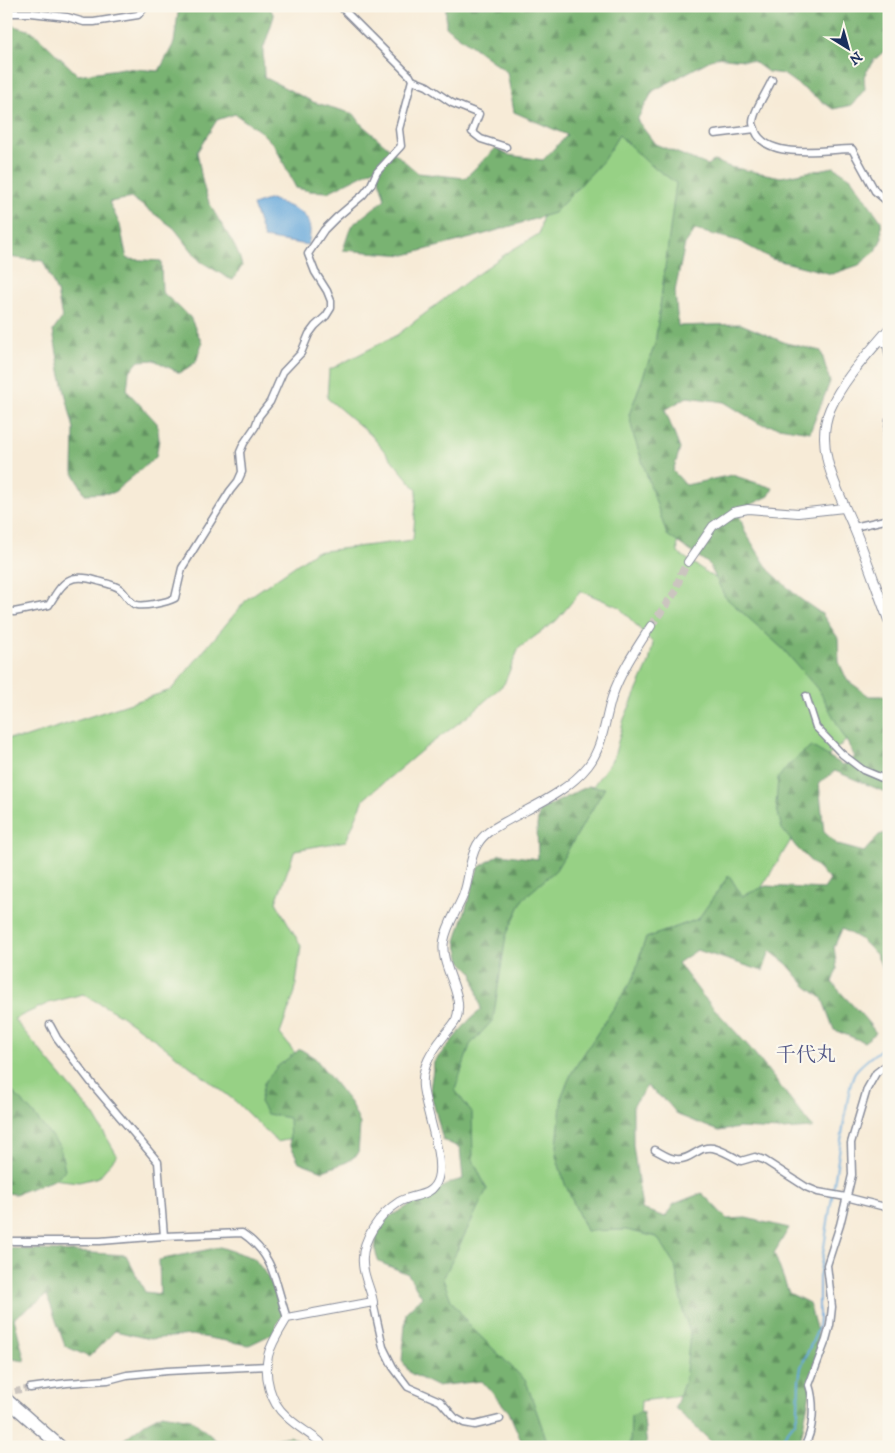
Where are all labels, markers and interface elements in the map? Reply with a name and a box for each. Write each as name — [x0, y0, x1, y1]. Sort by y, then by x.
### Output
north arrow — [822, 22, 872, 72]
text: N — [845, 47, 865, 69]
district label: 千代丸 — [776, 1043, 836, 1068]

